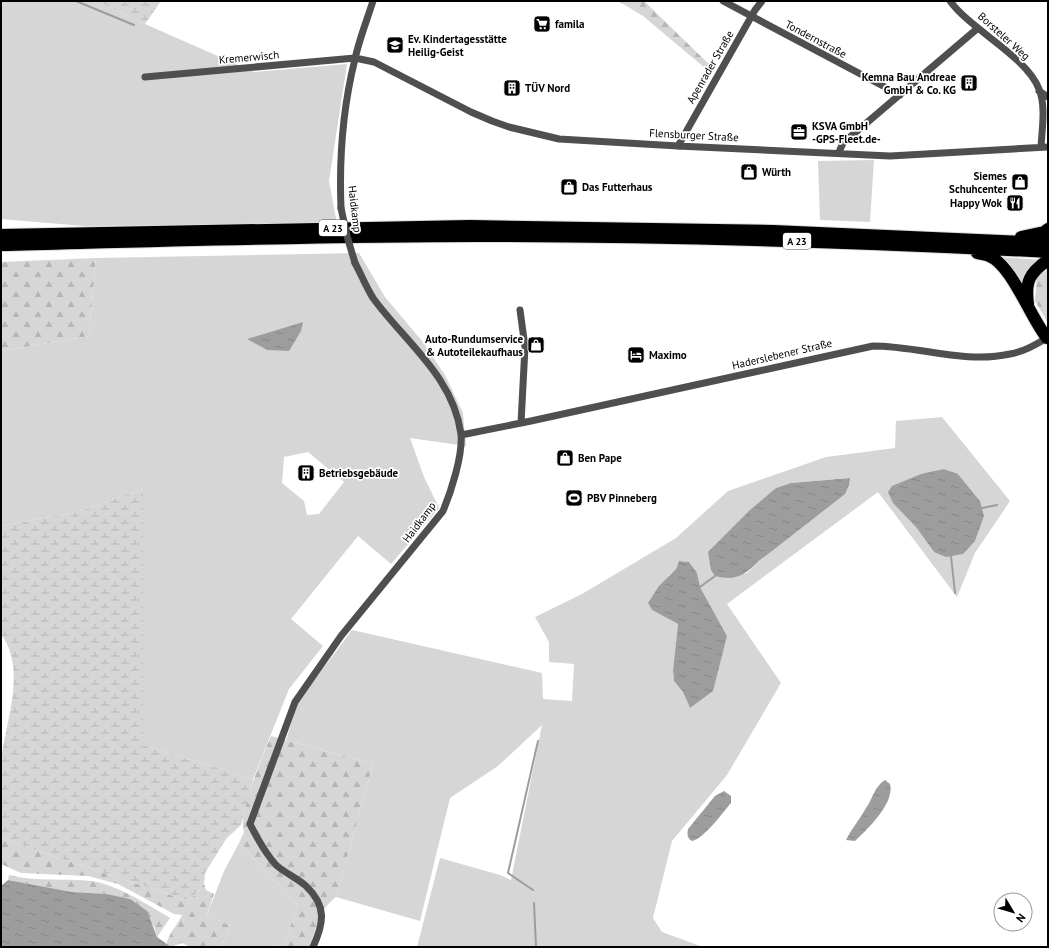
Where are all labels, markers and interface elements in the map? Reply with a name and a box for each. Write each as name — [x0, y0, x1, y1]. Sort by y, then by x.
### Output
street label: Borsteler Weg — [975, 9, 1033, 63]
supermarket icon: famila — [532, 14, 552, 34]
place label: famila — [555, 17, 585, 31]
street label: Tondernstraße — [783, 17, 849, 61]
street label: Apenrader Straße — [683, 28, 737, 106]
place label: Ev. Kindertagesstätte Heilig-Geist — [408, 32, 507, 59]
school or university icon: Ev. Kindertagesstätte Heilig-Geist — [385, 35, 405, 55]
street label: Kremerwisch — [218, 47, 280, 67]
place label: Kemna Bau Andreae GmbH & Co. KG — [862, 70, 956, 97]
building icon: Kemna Bau Andreae GmbH & Co. KG — [959, 73, 979, 93]
building icon: TÜV Nord — [502, 78, 522, 98]
place label: TÜV Nord — [525, 81, 570, 95]
place label: KSVA GmbH -GPS-Fleet.de- — [812, 119, 881, 146]
office icon: KSVA GmbH -GPS-Fleet.de- — [789, 122, 809, 142]
street label: Flensburger Straße — [649, 126, 740, 144]
shop icon: Würth — [739, 162, 759, 182]
place label: Würth — [762, 165, 791, 179]
place label: Siemes Schuhcenter — [949, 169, 1007, 196]
shop icon: Siemes Schuhcenter — [1010, 172, 1030, 192]
shop icon: Das Futterhaus — [559, 177, 579, 197]
place label: Das Futterhaus — [582, 180, 653, 194]
street label: Haidkamp — [345, 185, 365, 233]
restaurant icon: Happy Wok — [1005, 193, 1025, 213]
place label: Happy Wok — [950, 196, 1003, 210]
road number: A 23 — [319, 220, 347, 236]
road number: A 23 — [783, 233, 811, 249]
place label: Auto-Rundumservice & Autoteilekaufhaus — [425, 332, 523, 359]
shop icon: Auto-Rundumservice & Autoteilekaufhaus — [526, 335, 546, 355]
street label: Haderslebener Straße — [731, 336, 834, 372]
hotel icon: Maximo — [626, 345, 646, 365]
place label: Maximo — [649, 348, 687, 362]
shop icon: Ben Pape — [555, 448, 575, 468]
place label: Ben Pape — [578, 451, 622, 465]
building icon: Betriebsgebäude — [296, 463, 316, 483]
place label: Betriebsgebäude — [319, 466, 399, 480]
sports icon: PBV Pinneberg — [564, 488, 584, 508]
place label: PBV Pinneberg — [587, 491, 657, 505]
street label: Haidkamp — [399, 499, 439, 545]
north arrow — [993, 892, 1033, 932]
text: N — [1013, 911, 1029, 925]

